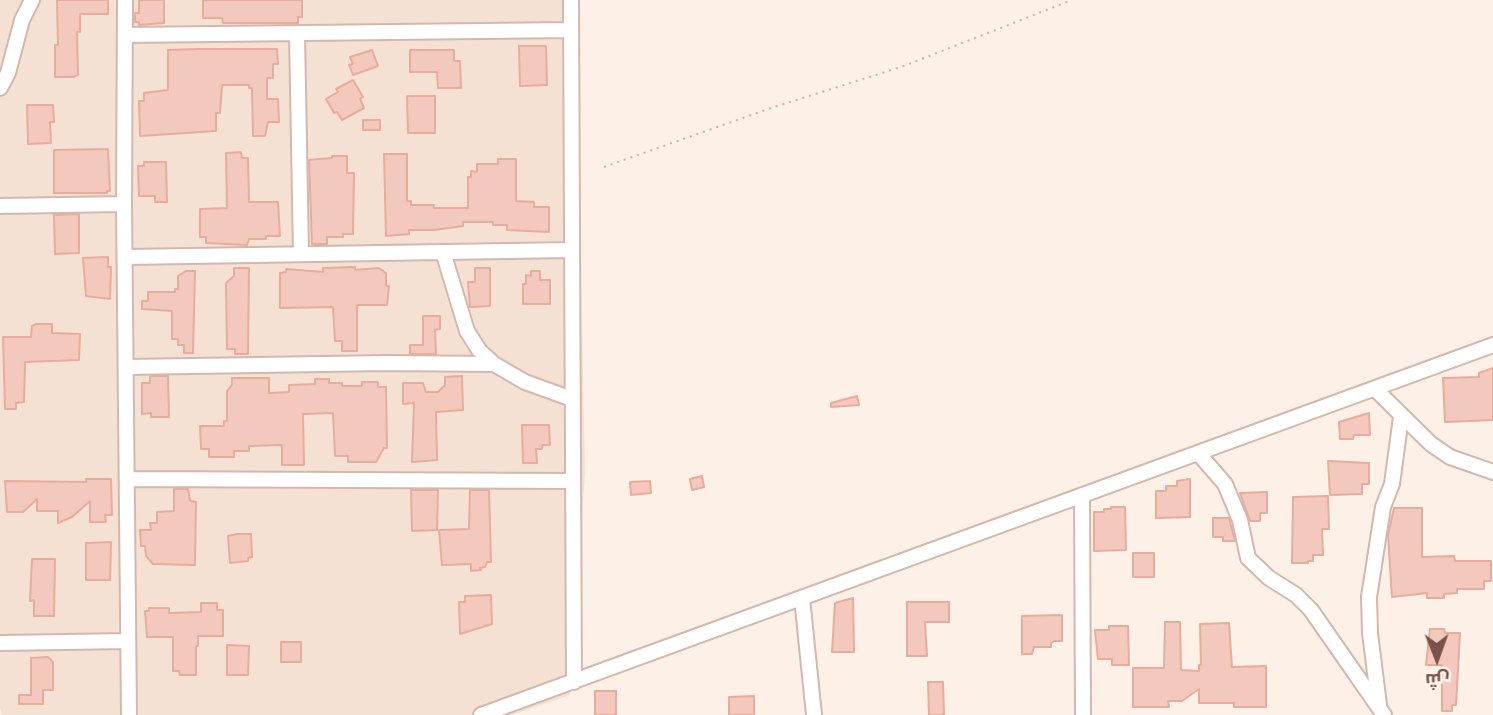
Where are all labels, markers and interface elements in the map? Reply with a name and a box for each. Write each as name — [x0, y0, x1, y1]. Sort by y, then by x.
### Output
north arrow — [1402, 624, 1472, 694]
text: ش — [1425, 668, 1450, 692]

